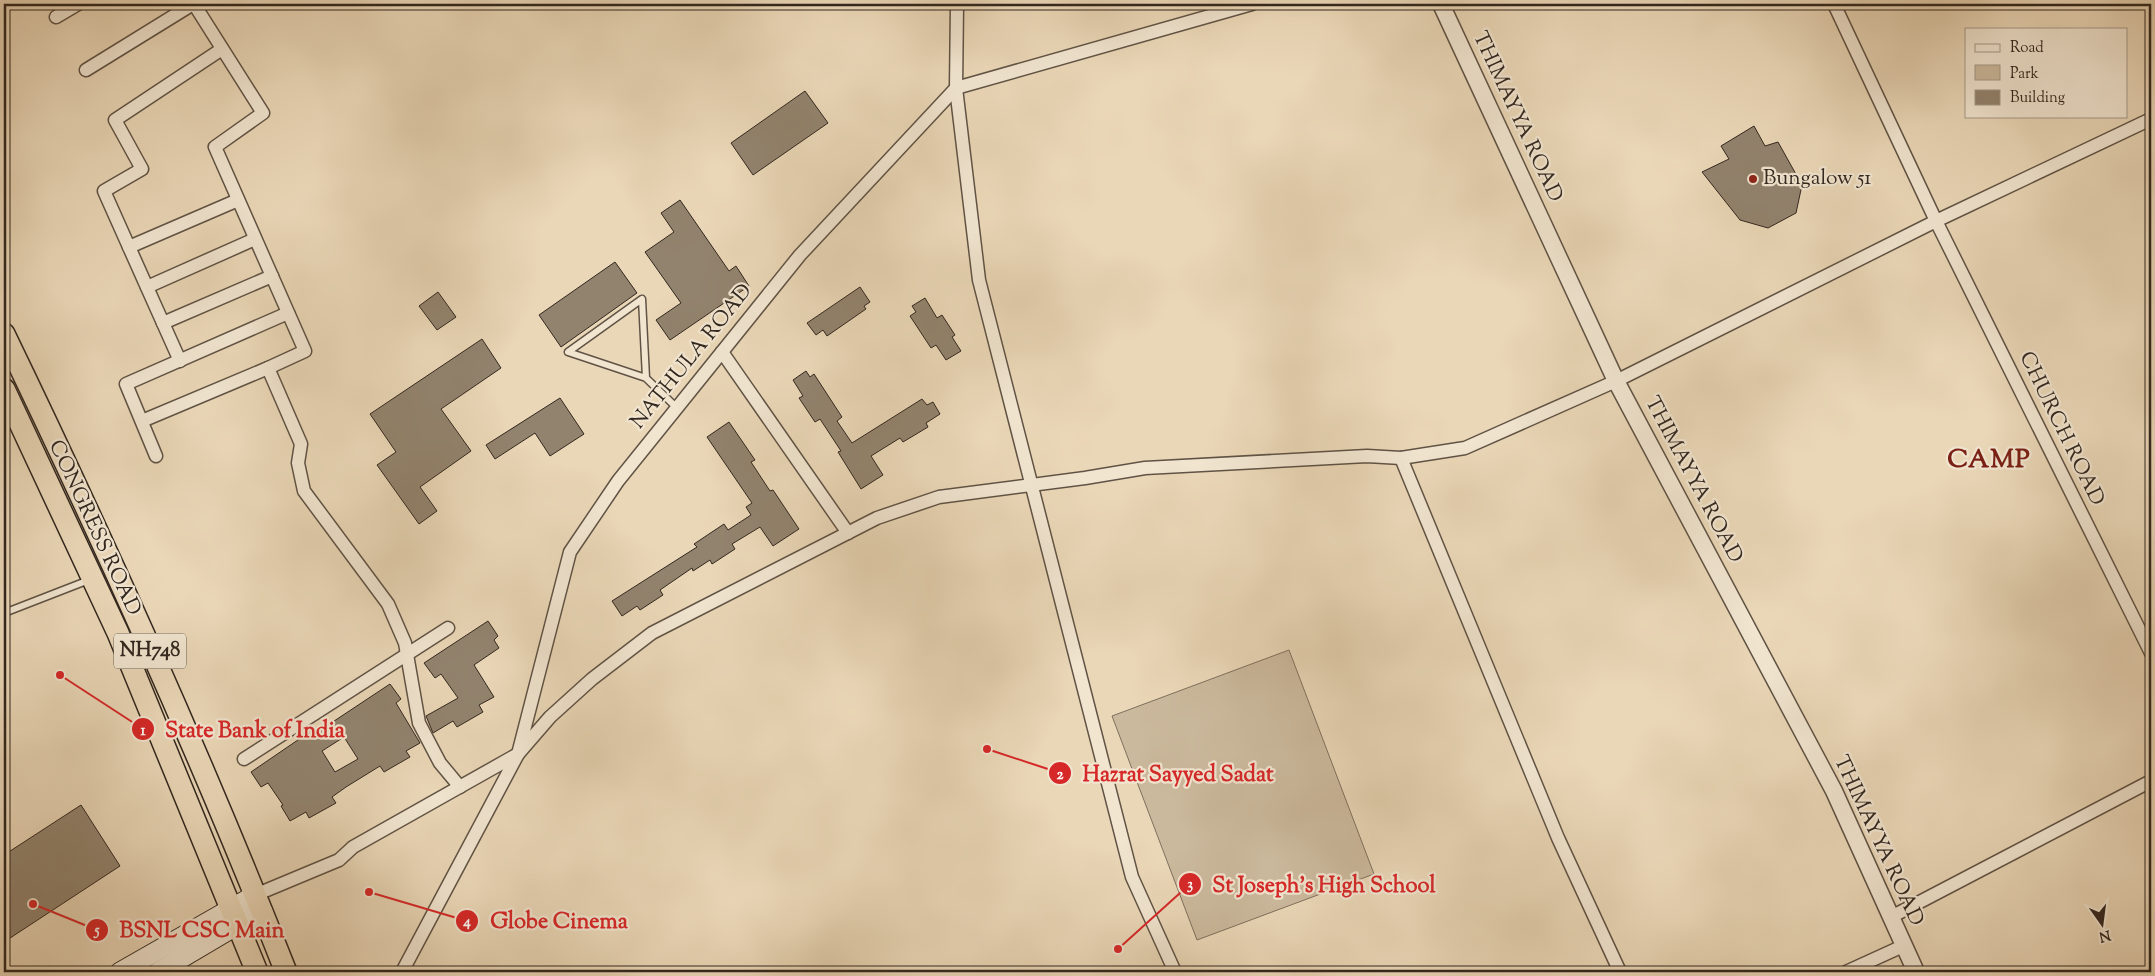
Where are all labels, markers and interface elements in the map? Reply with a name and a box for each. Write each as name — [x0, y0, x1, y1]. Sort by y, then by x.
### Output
street label: THIMAYYA ROAD — [1464, 27, 1570, 207]
legend — [1965, 28, 2128, 118]
text: Road — [2010, 38, 2044, 59]
text: Park — [2010, 64, 2039, 85]
text: Building — [2010, 88, 2065, 109]
place label: Bungalow 51 — [1763, 164, 1872, 194]
marker: Bungalow 51 — [1747, 173, 1759, 185]
street label: NATHULA ROAD — [624, 278, 760, 436]
street label: CHURCH ROAD — [2011, 347, 2111, 511]
street label: THIMAYYA ROAD — [1636, 391, 1750, 569]
street label: CONGRESS ROAD — [40, 435, 148, 621]
district label: CAMP — [1947, 442, 2031, 479]
road number: NH748 — [114, 634, 186, 668]
callout: State Bank of India — [130, 711, 355, 748]
text: State Bank of India — [165, 716, 346, 748]
text: 1 — [140, 721, 146, 742]
street label: THIMAYYA ROAD — [1825, 751, 1931, 931]
callout: Hazrat Sayyed Sadat — [1047, 755, 1283, 792]
text: Hazrat Sayyed Sadat — [1083, 760, 1274, 792]
text: 2 — [1056, 765, 1064, 786]
callout: St Joseph's High School — [1177, 865, 1446, 902]
text: St Joseph's High School — [1212, 871, 1437, 903]
text: 3 — [1187, 875, 1193, 896]
north arrow — [2078, 898, 2128, 948]
callout: Globe Cinema — [455, 902, 637, 939]
text: Globe Cinema — [490, 907, 629, 939]
callout: BSNL CSC Main — [85, 911, 295, 948]
text: 4 — [462, 912, 471, 933]
text: BSNL CSC Main — [119, 916, 285, 948]
text: 5 — [93, 921, 100, 942]
text: N — [2097, 924, 2113, 946]

